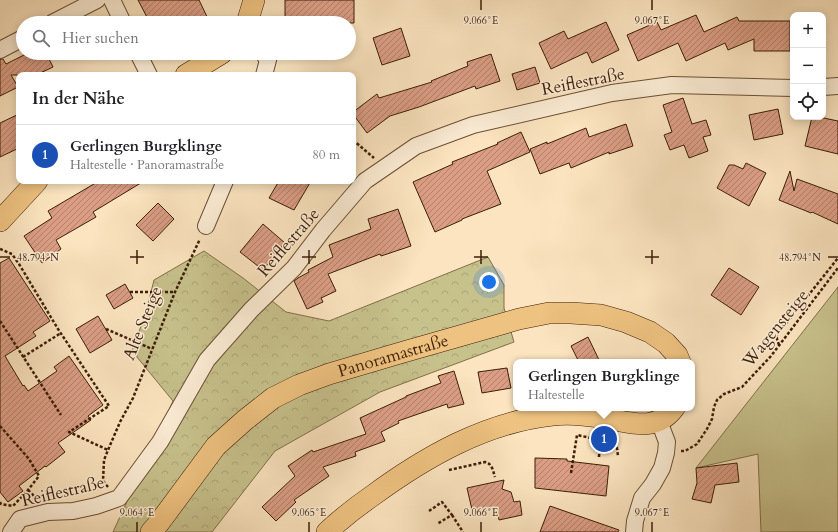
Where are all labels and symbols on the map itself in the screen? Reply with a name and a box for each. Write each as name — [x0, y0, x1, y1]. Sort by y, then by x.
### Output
text: 9.066°E — [464, 14, 498, 28]
text: 9.067°E — [635, 14, 669, 28]
street label: Reiflestraße — [540, 62, 627, 101]
street label: Reiflestraße — [252, 203, 325, 282]
text: 48.794°N — [17, 251, 59, 265]
text: 48.794°N — [779, 251, 821, 265]
your location — [479, 272, 499, 292]
street label: Alte Steige — [117, 283, 168, 364]
street label: Wagensteige — [736, 285, 814, 373]
street label: Panoramastraße — [335, 329, 451, 383]
pin: 1 — [591, 424, 617, 454]
street label: Reiflestraße — [20, 471, 107, 512]
text: 9.064°E — [120, 506, 154, 520]
text: 9.065°E — [292, 506, 326, 520]
text: 9.066°E — [464, 506, 498, 520]
text: 9.067°E — [635, 506, 669, 520]

